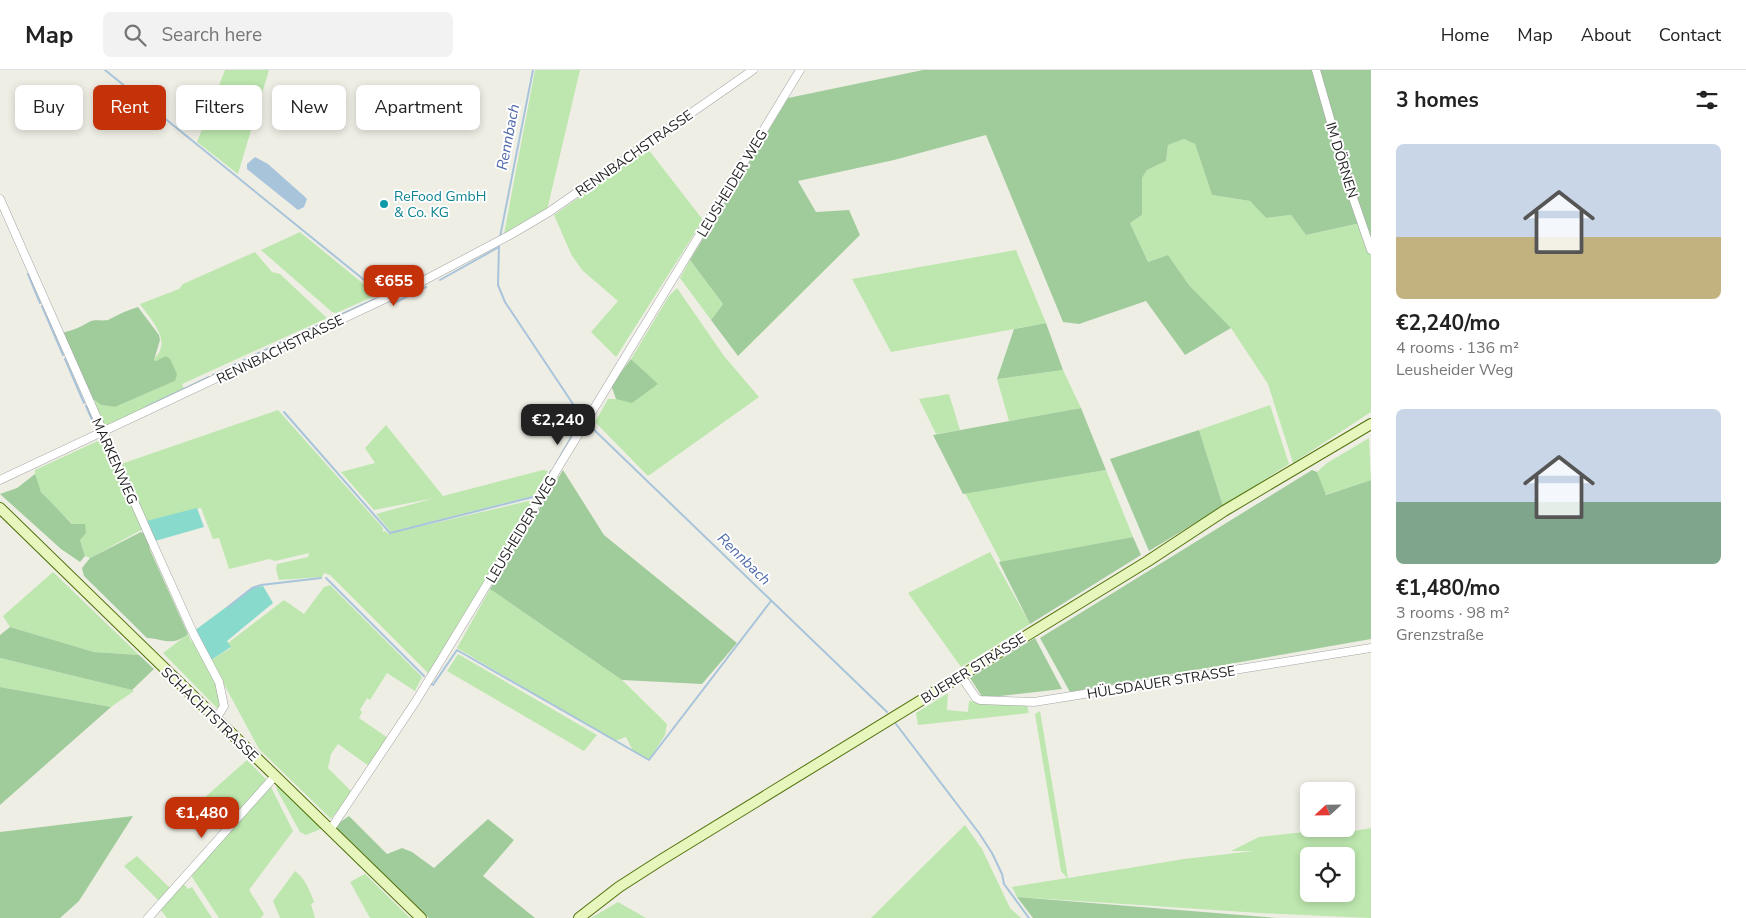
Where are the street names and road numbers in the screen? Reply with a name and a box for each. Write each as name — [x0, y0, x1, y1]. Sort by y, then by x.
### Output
street label: RENNBACHSTRASSE — [572, 106, 697, 201]
street label: IM DÖRNEN — [1321, 120, 1362, 200]
street label: LEUSHEIDER WEG — [693, 126, 772, 241]
street label: RENNBACHSTRASSE — [213, 310, 347, 389]
street label: MARKENWEG — [87, 415, 142, 507]
street label: LEUSHEIDER WEG — [482, 472, 561, 587]
street label: BUERER STRASSE — [917, 629, 1029, 708]
street label: HÜLSDAUER STRASSE — [1086, 661, 1237, 704]
street label: SCHACHTSTRASSE — [157, 663, 262, 766]

